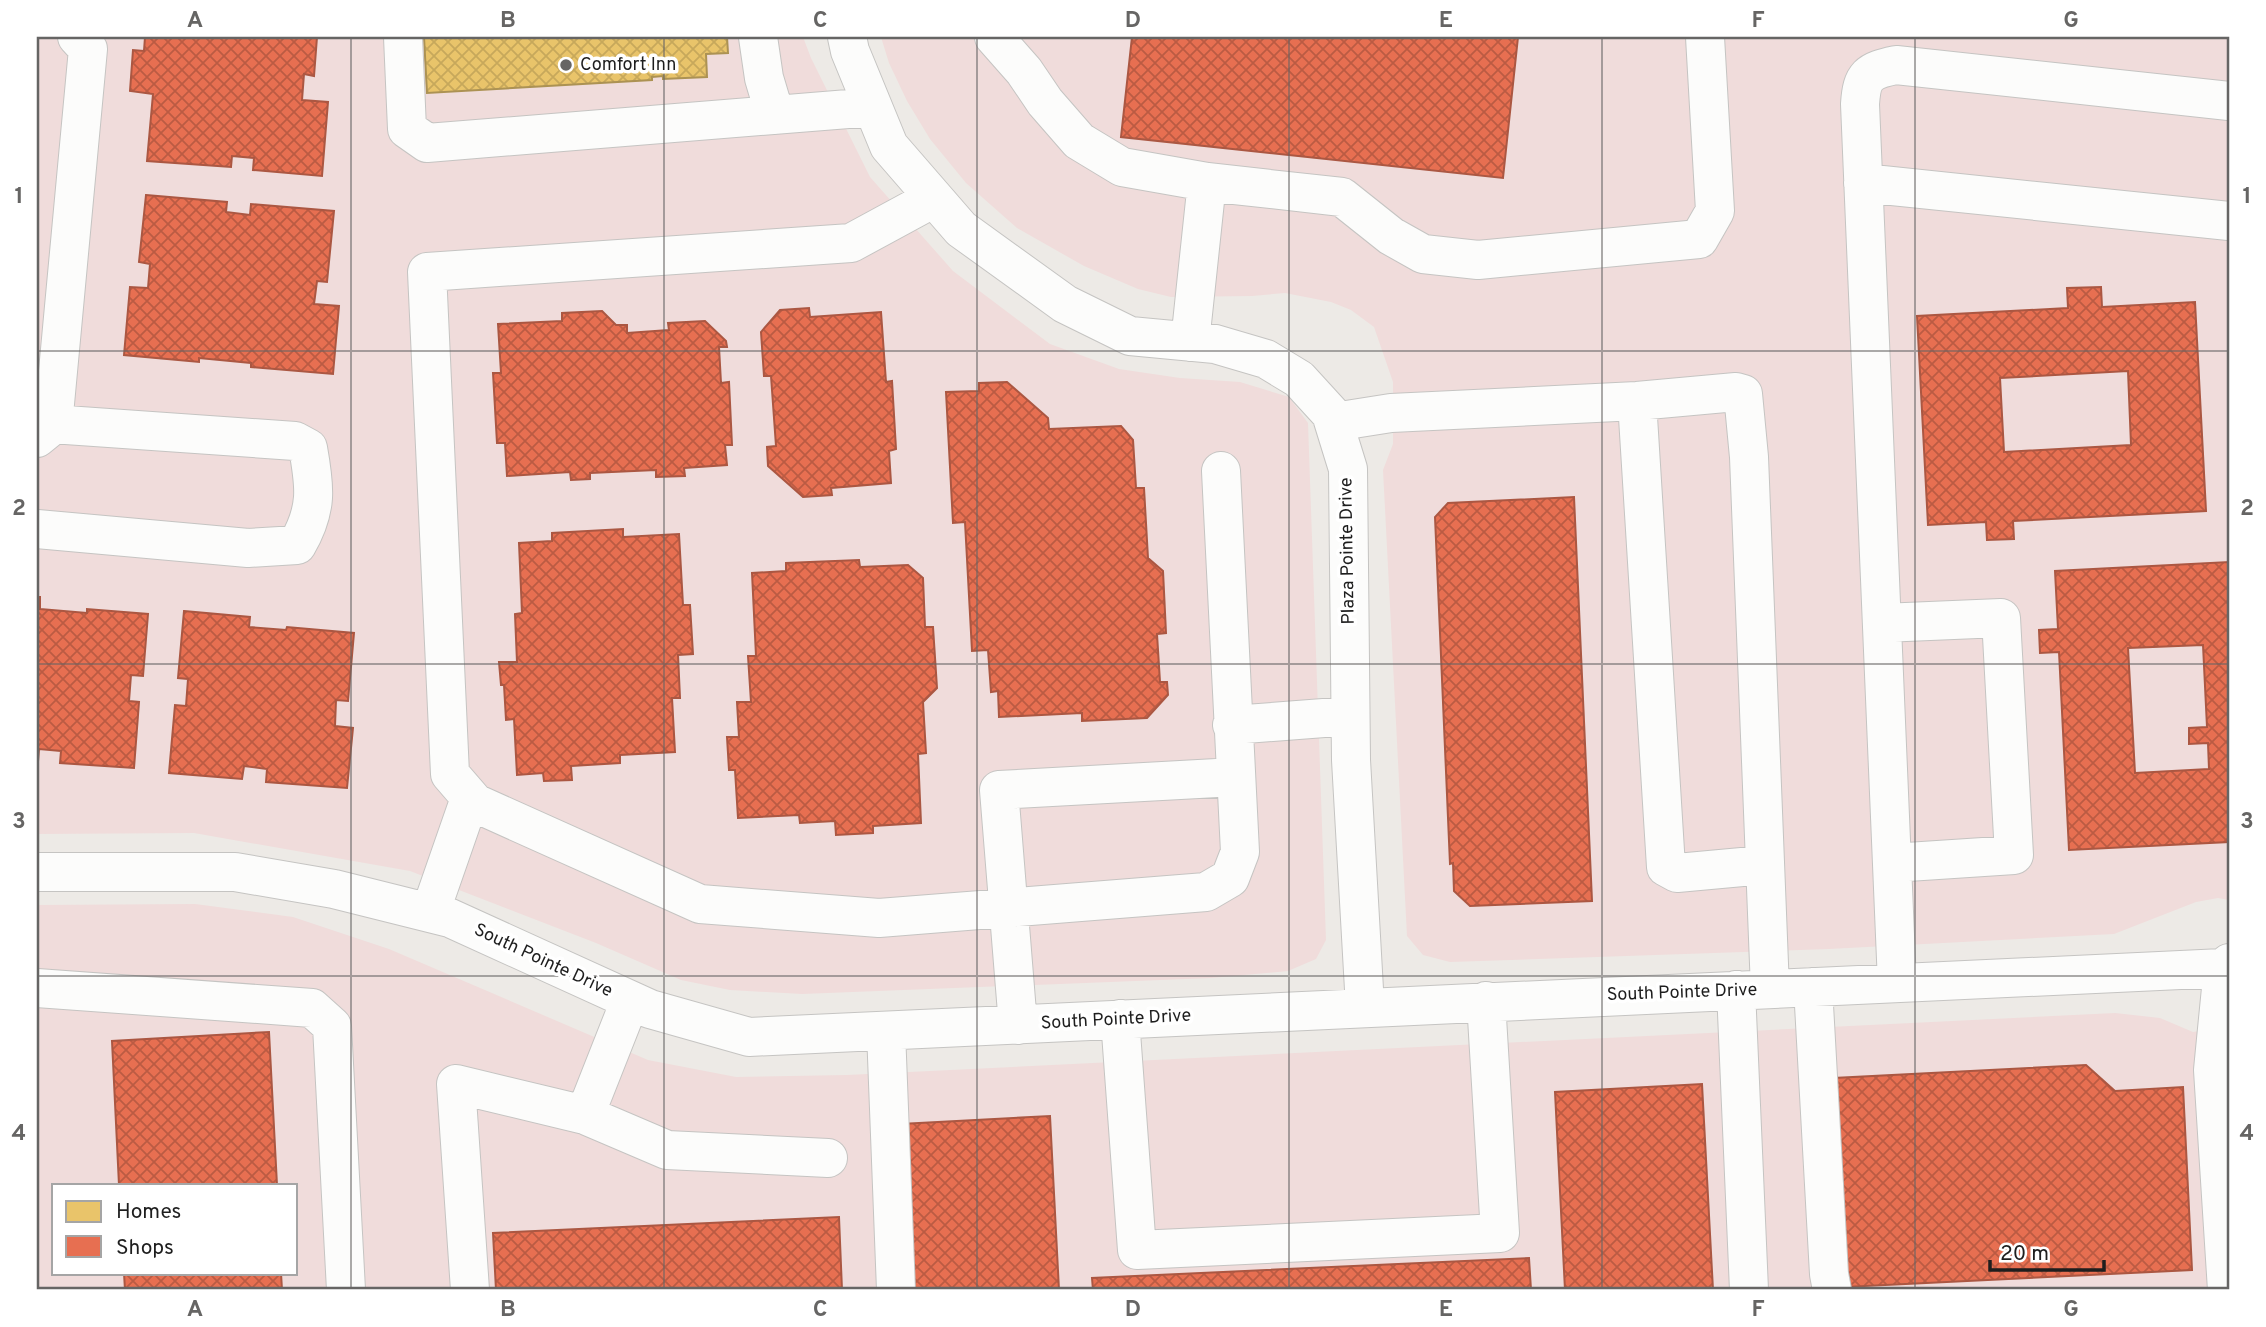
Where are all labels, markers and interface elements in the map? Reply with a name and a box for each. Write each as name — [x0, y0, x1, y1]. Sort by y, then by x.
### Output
text: A — [187, 7, 203, 36]
text: B — [500, 7, 516, 36]
text: C — [813, 7, 827, 36]
text: D — [1125, 7, 1141, 36]
text: E — [1439, 7, 1453, 36]
text: F — [1751, 7, 1765, 36]
text: G — [2063, 7, 2079, 36]
place label: Comfort Inn — [580, 54, 676, 77]
marker: Comfort Inn — [558, 57, 574, 73]
text: 1 — [14, 183, 24, 212]
text: 1 — [2242, 183, 2252, 212]
street label: Plaza Pointe Drive — [1335, 477, 1361, 625]
text: 2 — [12, 495, 26, 524]
text: 2 — [2240, 495, 2254, 524]
text: 3 — [12, 808, 26, 837]
text: 3 — [2240, 808, 2254, 837]
street label: South Pointe Drive — [470, 919, 616, 1003]
street label: South Pointe Drive — [1606, 979, 1758, 1007]
street label: South Pointe Drive — [1040, 1005, 1192, 1035]
text: 4 — [12, 1120, 26, 1149]
text: 4 — [2240, 1120, 2254, 1149]
legend — [52, 1184, 298, 1274]
text: Homes — [116, 1199, 181, 1226]
scale bar — [1990, 1229, 2103, 1273]
text: Shops — [116, 1235, 174, 1262]
text: 20 m — [2000, 1241, 2049, 1268]
text: A — [187, 1296, 203, 1325]
text: B — [500, 1296, 516, 1325]
text: C — [813, 1296, 827, 1325]
text: D — [1125, 1296, 1141, 1325]
text: E — [1439, 1296, 1453, 1325]
text: F — [1751, 1296, 1765, 1325]
text: G — [2063, 1296, 2079, 1325]

